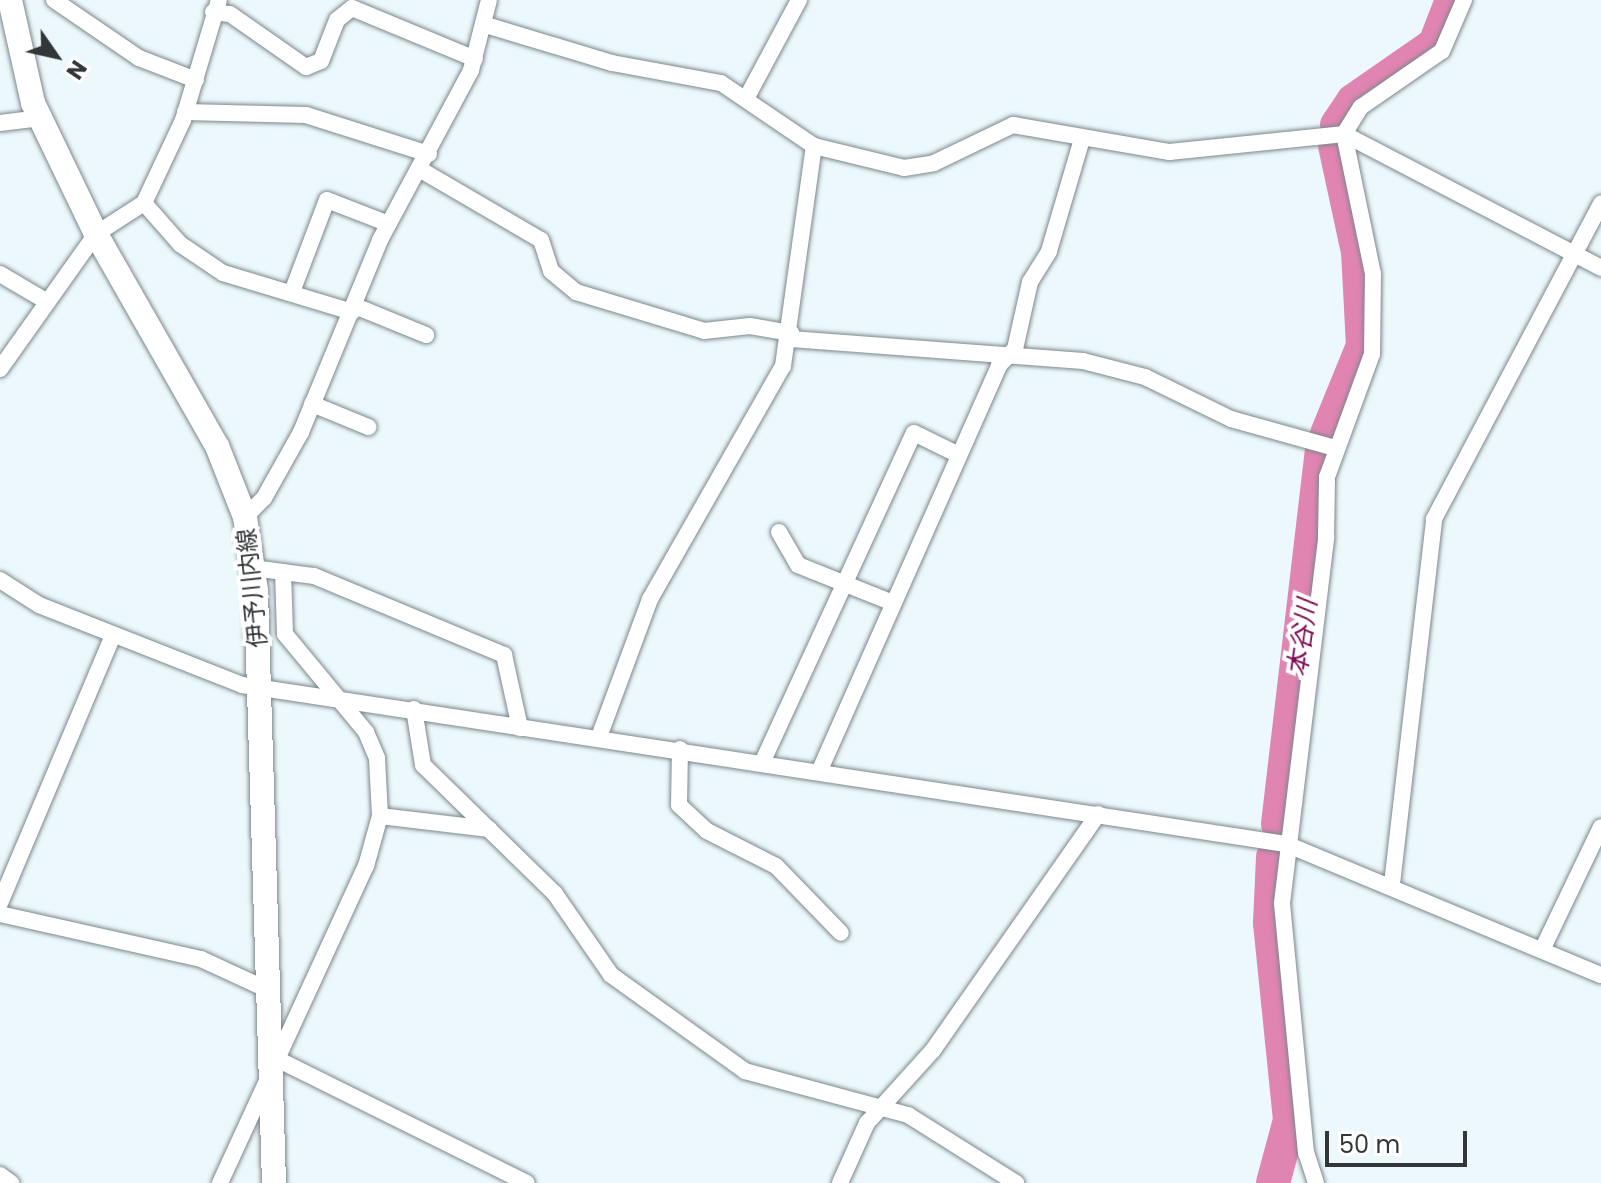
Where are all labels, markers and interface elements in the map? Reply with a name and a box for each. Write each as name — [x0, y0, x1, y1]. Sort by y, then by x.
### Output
north arrow — [16, 16, 96, 96]
text: N — [59, 54, 94, 85]
street label: 伊予川内線 — [231, 527, 273, 649]
water label: 本谷川 — [1282, 597, 1324, 679]
scale bar — [1329, 1115, 1471, 1165]
text: 50 m — [1339, 1128, 1400, 1161]

